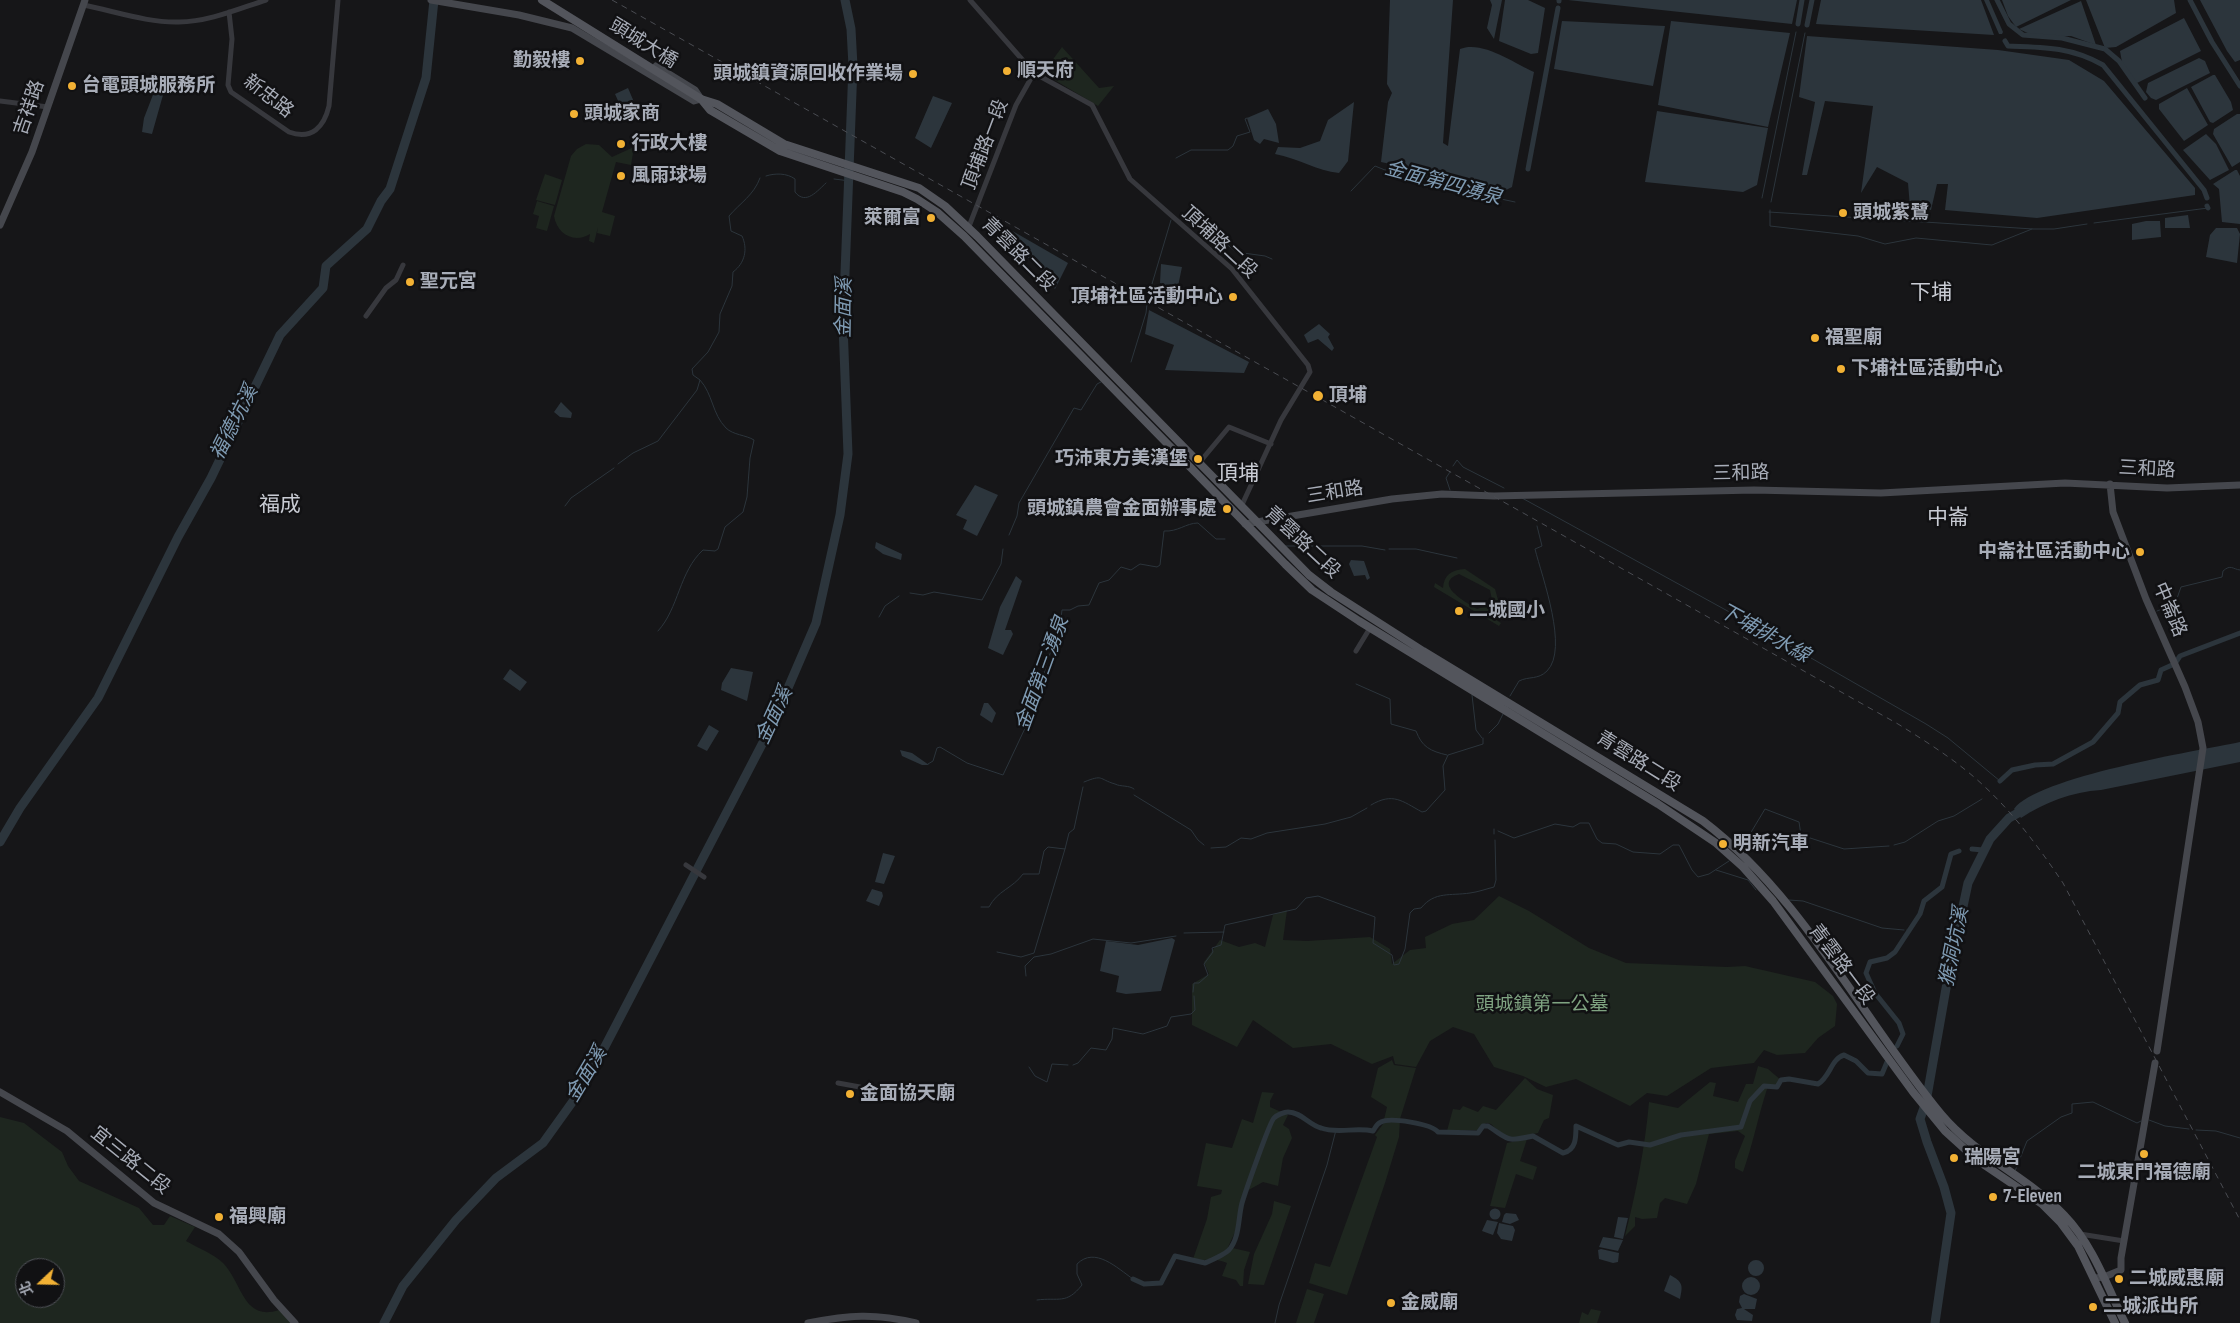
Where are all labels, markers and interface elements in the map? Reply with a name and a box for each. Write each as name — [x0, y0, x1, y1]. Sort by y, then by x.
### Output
street label: 頭城大橋 — [605, 14, 681, 74]
place label: 勤毅樓 — [513, 50, 570, 72]
marker: 勤毅樓 — [574, 55, 586, 67]
place label: 順天府 — [1017, 60, 1074, 82]
place label: 頭城鎮資源回收作業場 — [713, 63, 903, 85]
marker: 順天府 — [1001, 65, 1013, 77]
marker: 頭城鎮資源回收作業場 — [907, 68, 919, 80]
street label: 新忠路 — [239, 70, 297, 124]
place label: 台電頭城服務所 — [82, 75, 215, 97]
street label: 吉祥路 — [10, 77, 50, 139]
marker: 台電頭城服務所 — [66, 80, 78, 92]
street label: 頂埔路一段 — [958, 97, 1014, 193]
place label: 頭城家商 — [584, 103, 660, 125]
marker: 頭城家商 — [568, 108, 580, 120]
place label: 行政大樓 — [631, 133, 707, 155]
marker: 行政大樓 — [615, 138, 627, 150]
water label: 金面第四湧泉 — [1382, 157, 1504, 211]
place label: 風雨球場 — [631, 165, 707, 187]
marker: 風雨球場 — [615, 170, 627, 182]
street label: 頂埔路二段 — [1176, 202, 1262, 284]
place label: 頭城紫鷺 — [1853, 202, 1929, 224]
place label: 萊爾富 — [864, 207, 921, 229]
marker: 頭城紫鷺 — [1837, 207, 1849, 219]
marker: 萊爾富 — [925, 212, 937, 224]
street label: 青雲路二段 — [976, 213, 1060, 297]
place label: 聖元宮 — [420, 271, 477, 293]
marker: 聖元宮 — [404, 276, 416, 288]
water label: 金面溪 — [832, 278, 858, 338]
district label: 下埔 — [1910, 281, 1952, 307]
place label: 頂埔社區活動中心 — [1071, 286, 1223, 308]
marker: 頂埔社區活動中心 — [1227, 291, 1239, 303]
place label: 福聖廟 — [1825, 327, 1882, 349]
marker: 福聖廟 — [1809, 332, 1821, 344]
place label: 下埔社區活動中心 — [1851, 358, 2003, 380]
marker: 下埔社區活動中心 — [1835, 363, 1847, 375]
water label: 福德坑溪 — [206, 382, 264, 464]
place label: 頂埔 — [1329, 385, 1367, 407]
marker: 頂埔 — [1311, 389, 1325, 403]
place label: 巧沛東方美漢堡 — [1055, 448, 1188, 470]
marker: 巧沛東方美漢堡 — [1192, 453, 1204, 465]
street label: 三和路 — [2118, 457, 2176, 483]
district label: 頂埔 — [1217, 462, 1259, 488]
street label: 三和路 — [1712, 462, 1770, 486]
street label: 三和路 — [1305, 477, 1365, 509]
district label: 福成 — [259, 493, 301, 519]
place label: 頭城鎮農會金面辦事處 — [1027, 498, 1217, 520]
street label: 青雲路二段 — [1259, 502, 1345, 584]
marker: 頭城鎮農會金面辦事處 — [1221, 503, 1233, 515]
district label: 中崙 — [1927, 506, 1969, 532]
place label: 中崙社區活動中心 — [1978, 541, 2130, 563]
marker: 中崙社區活動中心 — [2134, 546, 2146, 558]
street label: 中崙路 — [2147, 579, 2191, 641]
water label: 下埔排水線 — [1714, 599, 1814, 669]
place label: 二城國小 — [1469, 600, 1545, 622]
marker: 二城國小 — [1453, 605, 1465, 617]
water label: 金面第三湧泉 — [1011, 614, 1075, 734]
water label: 金面溪 — [751, 684, 799, 748]
street label: 青雲路二段 — [1592, 727, 1684, 797]
place label: 明新汽車 — [1733, 833, 1809, 855]
marker: 明新汽車 — [1717, 838, 1729, 850]
water label: 猴洞坑溪 — [1936, 905, 1974, 989]
street label: 青雲路一段 — [1803, 920, 1879, 1010]
park label: 頭城鎮第一公墓 — [1476, 994, 1608, 1016]
water label: 金面溪 — [561, 1043, 613, 1107]
place label: 金面協天廟 — [860, 1083, 955, 1105]
marker: 金面協天廟 — [844, 1088, 856, 1100]
street label: 宜三路二段 — [86, 1122, 174, 1200]
place label: 瑞陽宮 — [1964, 1147, 2021, 1169]
marker: 二城東門福德廟 — [2138, 1148, 2150, 1160]
marker: 瑞陽宮 — [1948, 1152, 1960, 1164]
place label: 二城東門福德廟 — [2078, 1162, 2210, 1184]
place label: 7-Eleven — [2003, 1186, 2062, 1208]
marker: 7-Eleven — [1987, 1191, 1999, 1203]
place label: 福興廟 — [229, 1206, 286, 1228]
marker: 福興廟 — [213, 1211, 225, 1223]
north arrow — [15, 1258, 65, 1308]
place label: 二城威惠廟 — [2129, 1268, 2224, 1290]
marker: 二城威惠廟 — [2113, 1273, 2125, 1285]
text: 北 — [16, 1279, 37, 1298]
place label: 金威廟 — [1401, 1292, 1458, 1314]
place label: 二城派出所 — [2103, 1296, 2198, 1318]
marker: 金威廟 — [1385, 1297, 1397, 1309]
marker: 二城派出所 — [2087, 1301, 2099, 1313]

